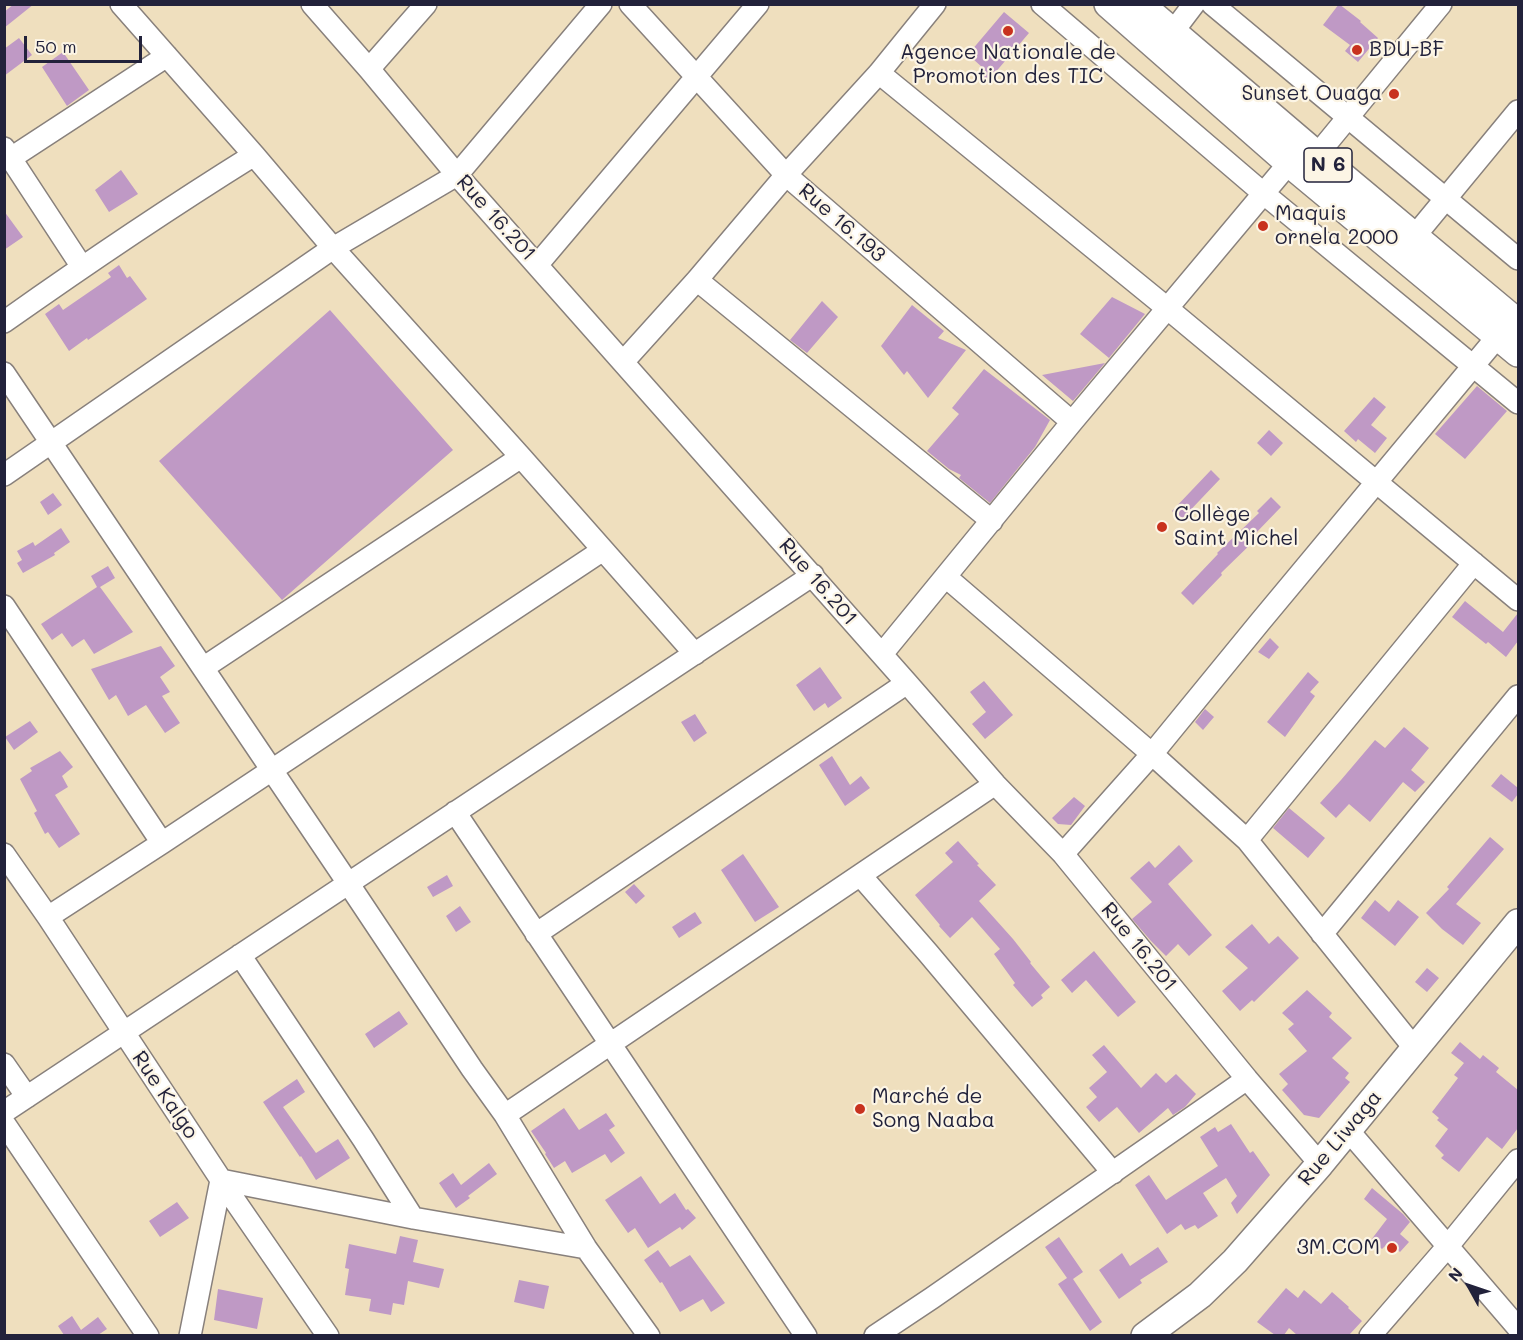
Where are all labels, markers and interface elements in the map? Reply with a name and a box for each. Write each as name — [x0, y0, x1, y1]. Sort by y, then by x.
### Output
scale bar — [27, 24, 146, 62]
marker: Agence Nationale de Promotion des TIC — [1001, 24, 1015, 38]
text: 50 m — [35, 34, 77, 58]
place label: BDU-BF — [1369, 37, 1444, 63]
place label: Agence Nationale de Promotion des TIC — [900, 40, 1116, 90]
marker: BDU-BF — [1350, 43, 1364, 57]
place label: Sunset Ouaga — [1241, 81, 1382, 107]
marker: Sunset Ouaga — [1387, 87, 1401, 101]
road number: N 6 — [1304, 148, 1352, 182]
street label: Rue 16.201 — [451, 170, 541, 266]
street label: Rue 16.193 — [793, 178, 891, 268]
place label: Maquis ornela 2000 — [1275, 201, 1398, 251]
marker: Maquis ornela 2000 — [1256, 219, 1270, 233]
place label: Collège Saint Michel — [1174, 502, 1299, 552]
marker: Collège Saint Michel — [1155, 520, 1169, 534]
street label: Rue 16.201 — [773, 533, 863, 631]
street label: Rue 16.201 — [1096, 897, 1182, 997]
street label: Rue Kalgo — [126, 1046, 204, 1144]
place label: Marché de Song Naaba — [872, 1084, 995, 1134]
street label: Rue Liwaga — [1293, 1085, 1387, 1191]
marker: Marché de Song Naaba — [853, 1102, 867, 1116]
place label: 3M.COM — [1296, 1235, 1380, 1261]
marker: 3M.COM — [1385, 1241, 1399, 1255]
north arrow — [1439, 1256, 1499, 1316]
text: N — [1443, 1263, 1467, 1286]

